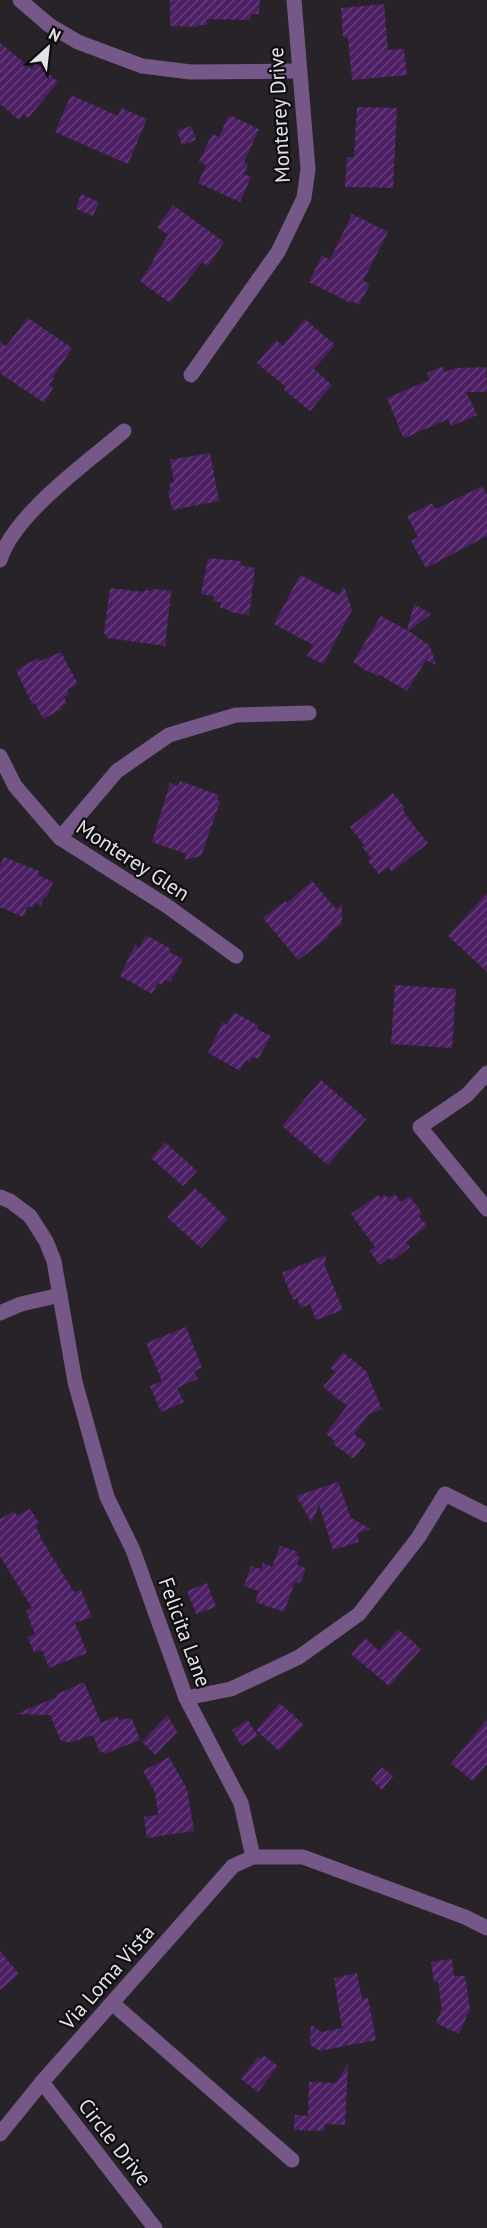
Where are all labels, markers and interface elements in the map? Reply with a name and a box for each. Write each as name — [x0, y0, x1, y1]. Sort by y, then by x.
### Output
north arrow — [18, 18, 78, 78]
text: N — [46, 23, 64, 46]
street label: Monterey Drive — [262, 46, 296, 184]
street label: Monterey Glen — [71, 813, 195, 907]
street label: Felicita Lane — [153, 1574, 217, 1690]
street label: Via Loma Vista — [53, 1919, 160, 2036]
street label: Circle Drive — [72, 2093, 158, 2191]

